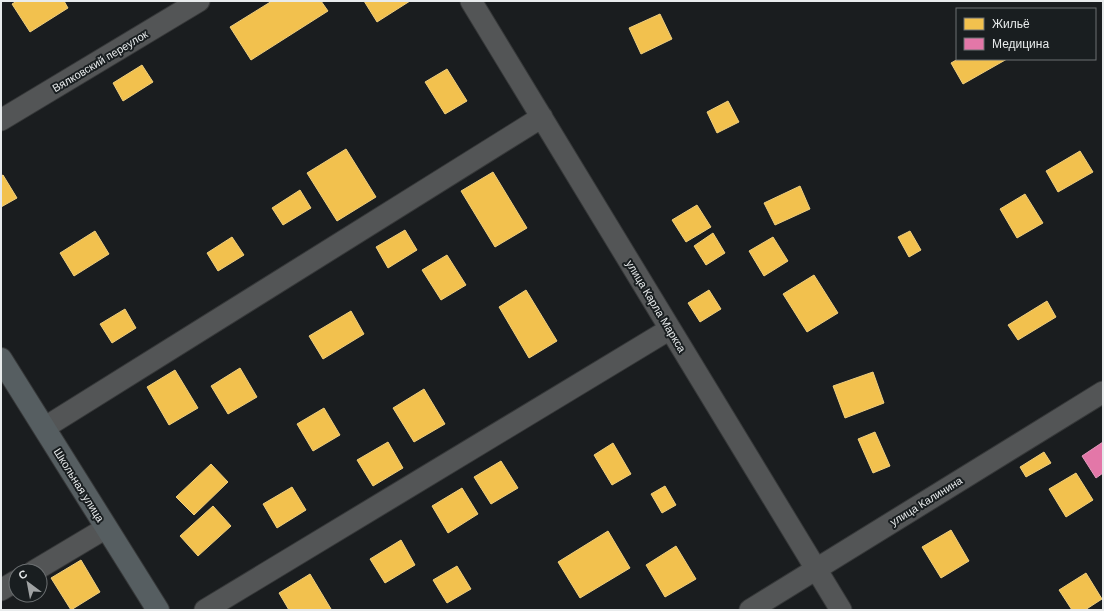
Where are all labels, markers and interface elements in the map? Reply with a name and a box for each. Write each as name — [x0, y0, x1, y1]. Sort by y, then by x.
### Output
legend — [956, 8, 1096, 60]
text: Жильё — [992, 17, 1030, 31]
street label: Вялковский переулок — [50, 28, 150, 94]
text: Медицина — [992, 37, 1049, 51]
street label: улица Карла Маркса — [624, 258, 689, 355]
street label: Школьная улица — [52, 446, 107, 525]
street label: улица Калинина — [888, 474, 965, 528]
north arrow — [8, 563, 48, 603]
text: С — [16, 567, 29, 582]

